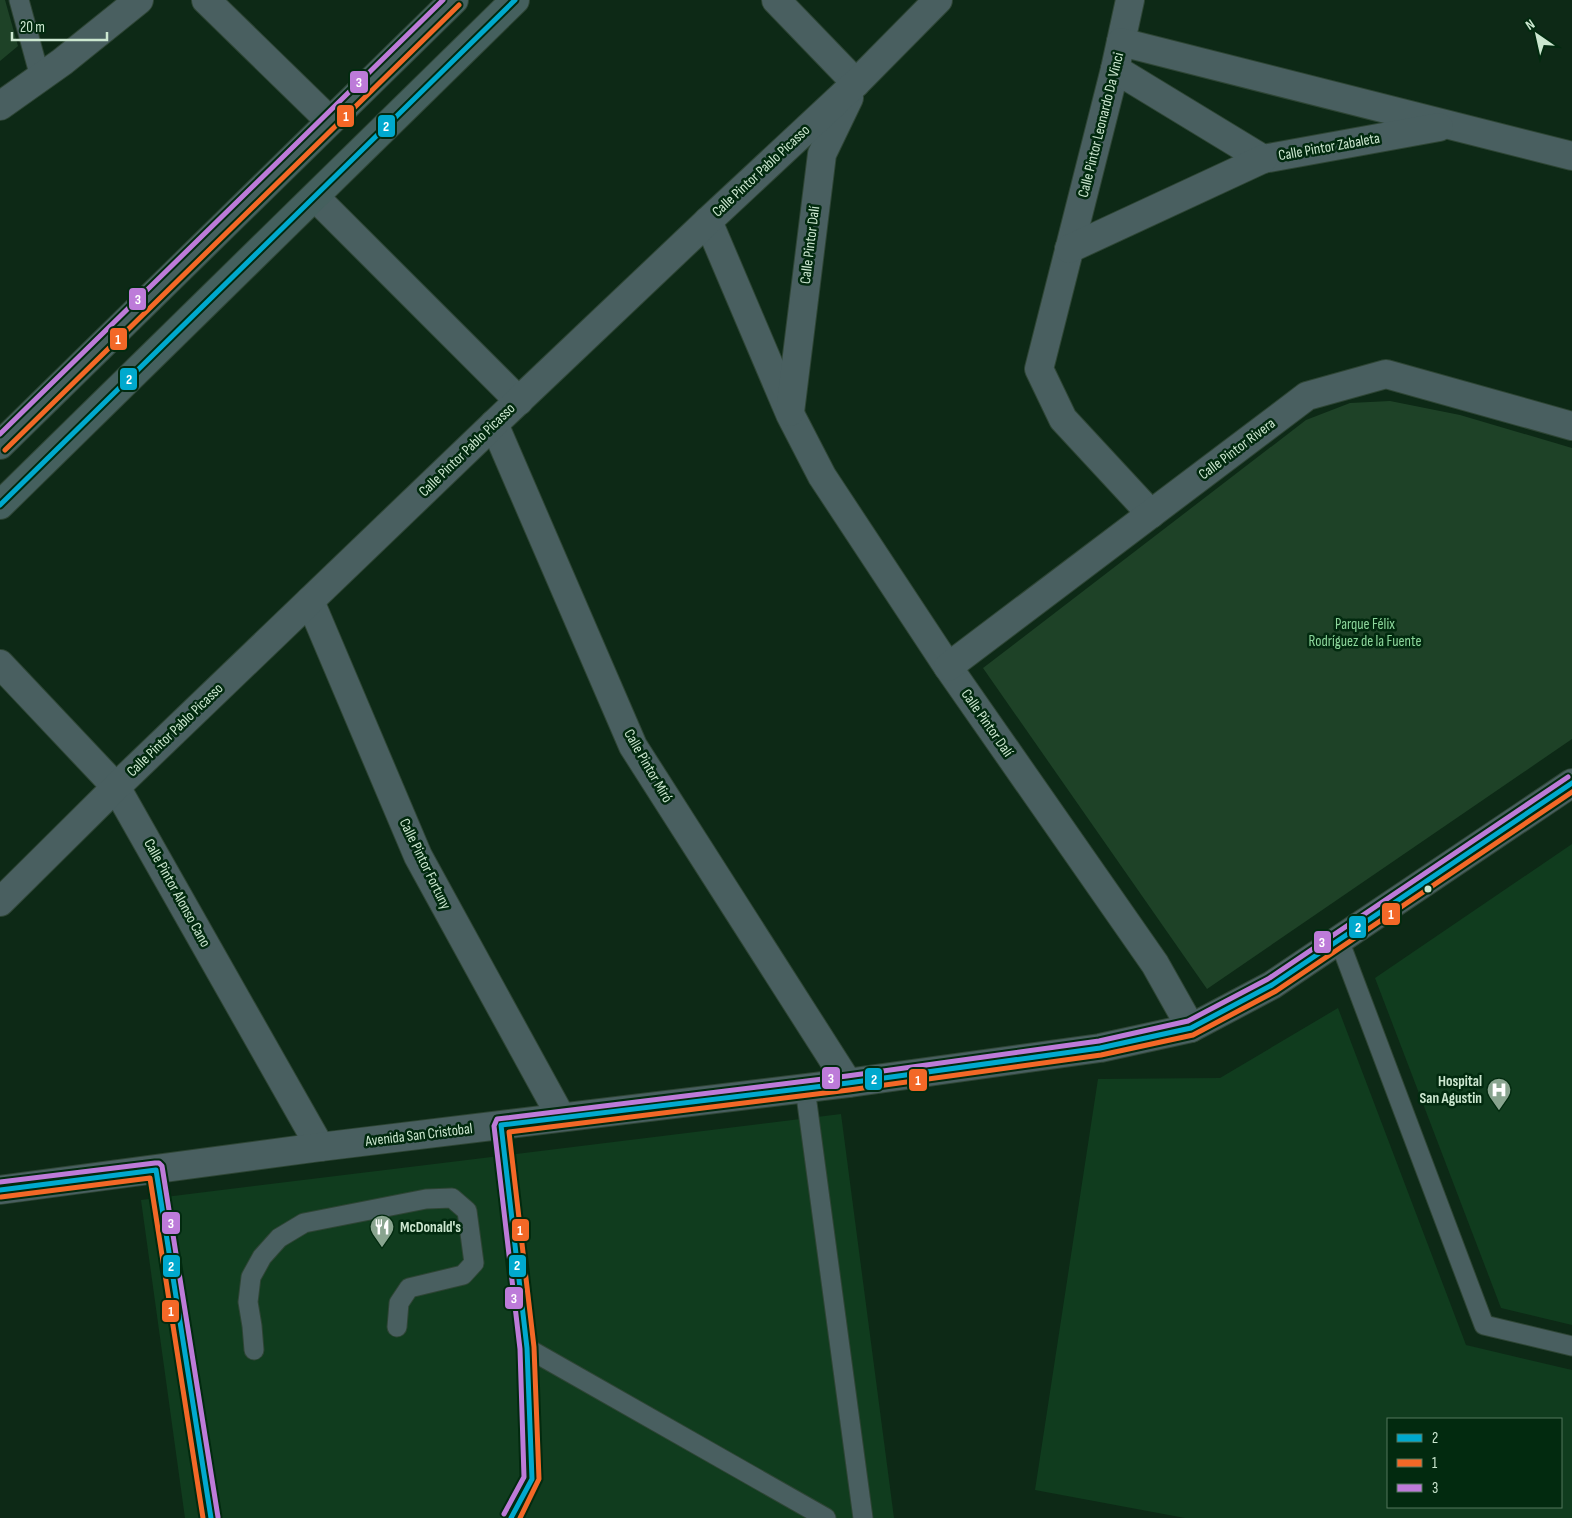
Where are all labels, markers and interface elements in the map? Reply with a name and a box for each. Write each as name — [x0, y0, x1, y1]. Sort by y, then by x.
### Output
scale bar — [12, 10, 108, 42]
north arrow — [1512, 10, 1562, 60]
text: N — [1522, 15, 1538, 34]
text: 20 m — [20, 18, 45, 37]
street label: Calle Pintor Leonardo Da Vinci — [1074, 50, 1128, 199]
line badge: 3 — [349, 70, 369, 94]
text: 3 — [356, 74, 362, 91]
line badge: 1 — [336, 104, 355, 128]
text: 1 — [343, 108, 349, 125]
line badge: 2 — [377, 114, 396, 138]
text: 2 — [383, 118, 389, 135]
street label: Calle Pintor Pablo Picasso — [708, 121, 814, 221]
street label: Calle Pintor Zabaleta — [1277, 129, 1381, 165]
street label: Calle Pintor Dalí — [796, 205, 824, 285]
line badge: 3 — [128, 287, 147, 311]
text: 3 — [135, 291, 141, 308]
line badge: 1 — [109, 327, 128, 351]
text: 1 — [115, 331, 121, 348]
line badge: 2 — [119, 367, 138, 391]
text: 2 — [126, 371, 132, 388]
street label: Calle Pintor Pablo Picasso — [415, 399, 519, 501]
street label: Calle Pintor Rivera — [1195, 414, 1279, 484]
park label: Parque Félix Rodríguez de la Fuente — [1309, 615, 1421, 651]
street label: Calle Pintor Pablo Picasso — [123, 679, 227, 781]
street label: Calle Pintor Dalí — [957, 685, 1017, 761]
street label: Calle Pintor Miró — [619, 726, 677, 806]
street label: Calle Pintor Fortuny — [395, 815, 455, 913]
street label: Calle Pintor Alonso Cano — [139, 835, 215, 951]
unlabelled marker — [1423, 884, 1433, 894]
line badge: 1 — [1381, 902, 1401, 926]
text: 1 — [1388, 906, 1394, 923]
line badge: 2 — [1348, 915, 1367, 939]
text: 2 — [1355, 919, 1361, 936]
line badge: 3 — [1313, 930, 1332, 954]
text: 3 — [1319, 934, 1325, 951]
line badge: 3 — [821, 1066, 841, 1090]
line badge: 2 — [864, 1067, 883, 1091]
line badge: 1 — [908, 1068, 928, 1092]
text: 3 — [828, 1070, 834, 1087]
text: 2 — [871, 1071, 877, 1088]
text: 1 — [915, 1072, 921, 1089]
place label: Hospital San Agustin — [1420, 1072, 1482, 1108]
hospital icon: Hospital San Agustin — [1486, 1077, 1512, 1111]
street label: Avenida San Cristobal — [363, 1119, 474, 1151]
line badge: 3 — [161, 1211, 181, 1235]
restaurant icon: McDonald's — [369, 1214, 395, 1248]
text: 3 — [168, 1215, 174, 1232]
place label: McDonald's — [400, 1218, 461, 1237]
line badge: 1 — [511, 1218, 530, 1242]
text: 1 — [517, 1222, 523, 1239]
line badge: 2 — [162, 1254, 181, 1278]
line badge: 2 — [508, 1254, 527, 1278]
text: 2 — [514, 1257, 520, 1274]
text: 2 — [168, 1258, 174, 1275]
line badge: 3 — [504, 1286, 524, 1310]
text: 3 — [511, 1290, 517, 1307]
line badge: 1 — [161, 1299, 180, 1323]
text: 1 — [168, 1303, 174, 1320]
legend — [1387, 1418, 1562, 1508]
text: 2 — [1432, 1429, 1438, 1448]
text: 1 — [1432, 1454, 1438, 1473]
text: 3 — [1432, 1479, 1438, 1498]

